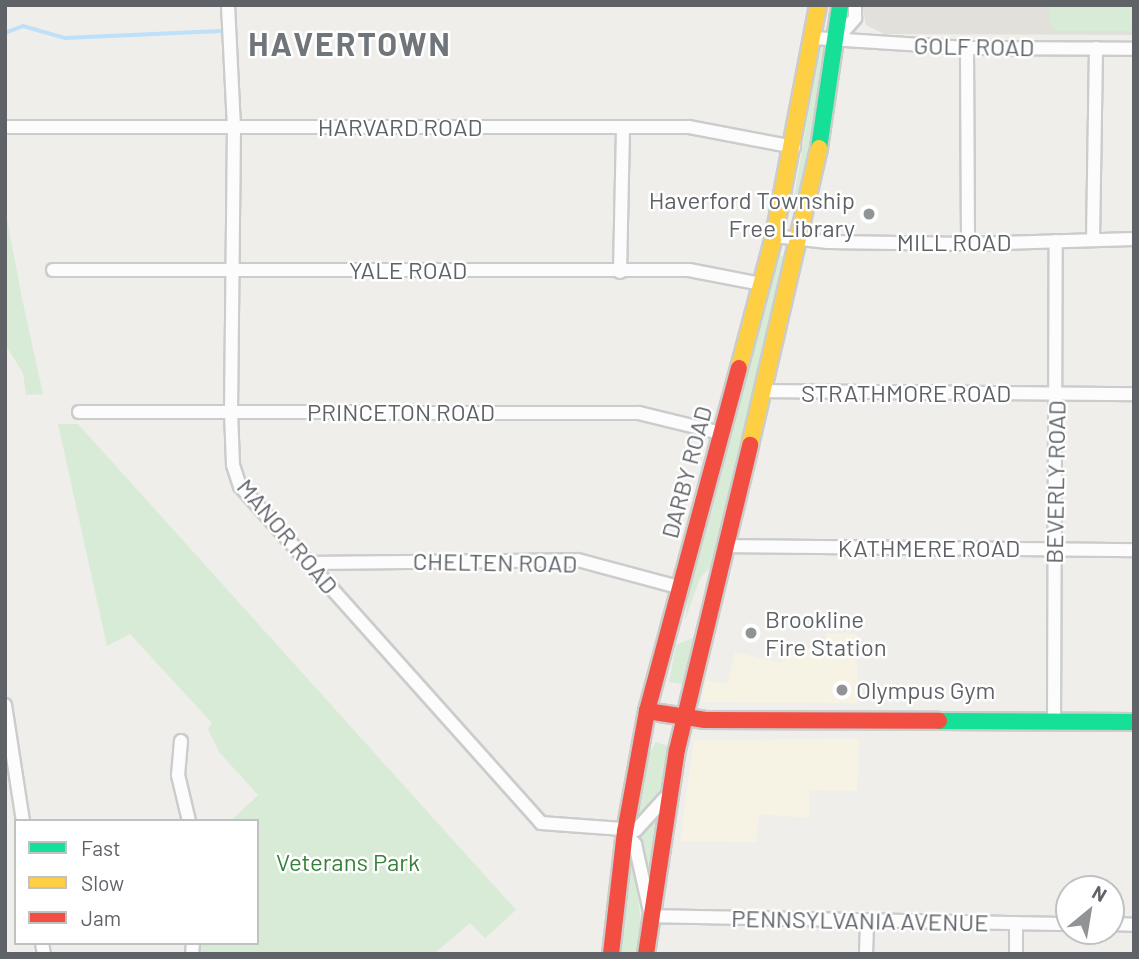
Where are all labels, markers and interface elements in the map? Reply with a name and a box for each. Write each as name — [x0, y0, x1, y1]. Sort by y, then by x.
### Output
district label: HAVERTOWN — [249, 24, 451, 62]
street label: GOLF ROAD — [913, 31, 1035, 61]
street label: HARVARD ROAD — [318, 113, 482, 141]
place label: Haverford Township Free Library — [649, 186, 855, 242]
marker: Haverford Township Free Library — [861, 206, 877, 222]
street label: MILL ROAD — [897, 228, 1011, 256]
street label: YALE ROAD — [349, 256, 467, 284]
street label: STRATHMORE ROAD — [801, 379, 1011, 407]
street label: PRINCETON ROAD — [307, 398, 495, 426]
street label: BEVERLY ROAD — [1039, 400, 1071, 564]
street label: DARBY ROAD — [655, 403, 717, 541]
street label: MANOR ROAD — [232, 473, 344, 599]
street label: KATHMERE ROAD — [838, 534, 1020, 562]
street label: CHELTEN ROAD — [413, 546, 577, 578]
place label: Brookline Fire Station — [765, 605, 887, 661]
marker: Brookline Fire Station — [743, 625, 759, 641]
place label: Olympus Gym — [856, 676, 995, 704]
marker: Olympus Gym — [834, 682, 850, 698]
legend — [14, 819, 259, 945]
text: Fast — [81, 835, 121, 860]
park label: Veterans Park — [276, 848, 420, 876]
text: Slow — [81, 870, 124, 895]
north arrow — [1055, 875, 1125, 945]
text: N — [1089, 880, 1111, 906]
street label: PENNSYLVANIA AVENUE — [731, 903, 989, 937]
text: Jam — [81, 905, 121, 930]

